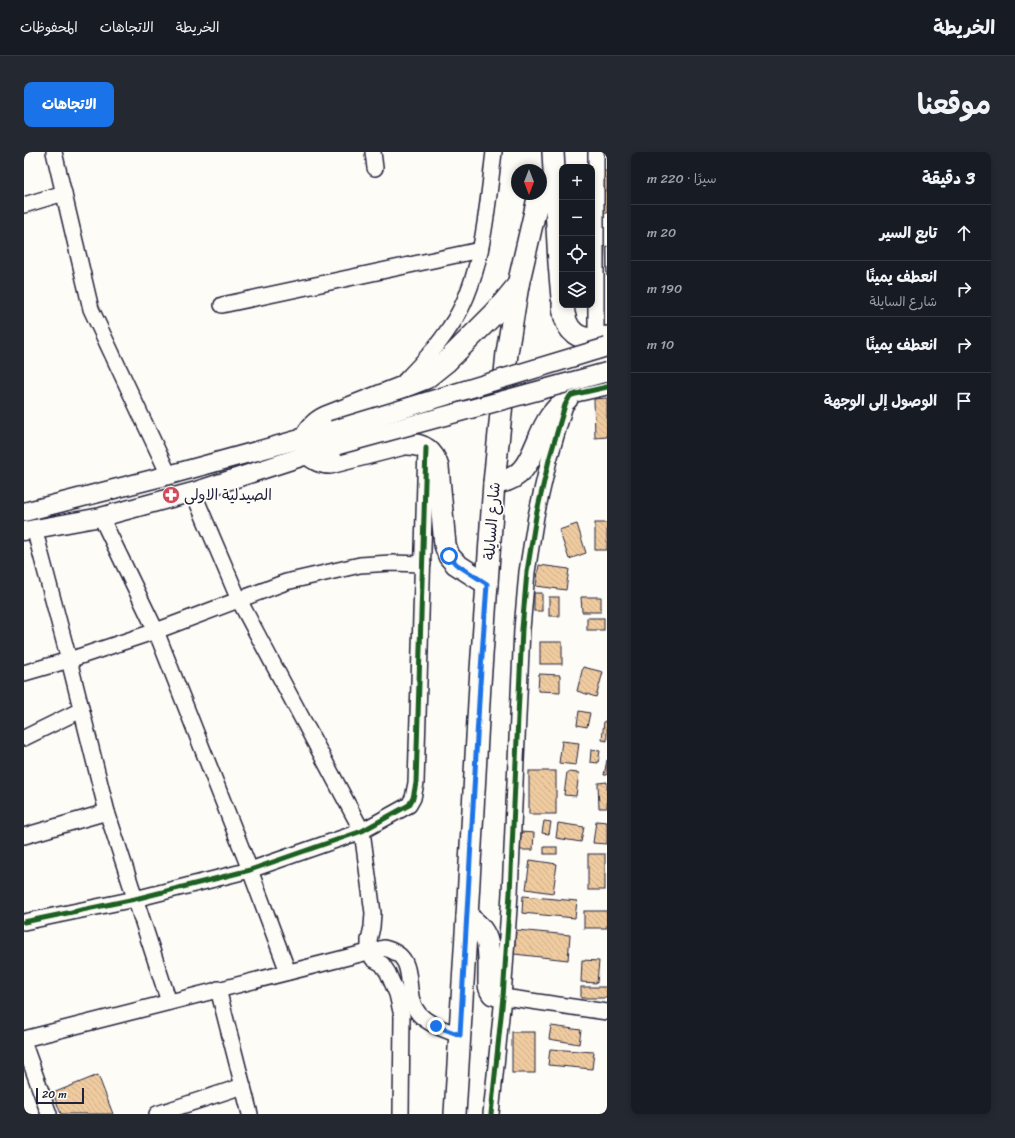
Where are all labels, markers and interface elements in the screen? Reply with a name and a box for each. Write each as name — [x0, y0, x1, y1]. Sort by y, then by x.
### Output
text: الخريطة — [933, 11, 995, 44]
text: المحفوظات — [20, 15, 78, 40]
text: الاتجاهات — [100, 15, 154, 40]
text: الخريطة — [176, 15, 219, 40]
text: موقعنا — [917, 80, 991, 129]
button: الاتجاهات — [24, 82, 114, 127]
text: 3 دقيقة — [922, 163, 975, 193]
north arrow — [511, 164, 547, 200]
map controls — [559, 164, 595, 308]
button: + — [559, 164, 595, 200]
text: سيرًا · 220 m — [647, 167, 716, 190]
button: − — [559, 200, 595, 236]
text: تابع السير — [880, 220, 937, 246]
text: 20 m — [647, 221, 676, 244]
icon: ahead — [953, 222, 975, 244]
button: locate — [559, 236, 595, 272]
text: انعطف يمينًا — [866, 264, 937, 290]
button: layers — [559, 272, 595, 308]
text: 190 m — [647, 277, 682, 300]
icon: right — [953, 278, 975, 300]
text: شارع السايلة — [870, 290, 937, 313]
text: انعطف يمينًا — [866, 332, 937, 358]
text: 10 m — [647, 333, 674, 356]
icon: right — [953, 334, 975, 356]
text: الوصول إلى الوجهة — [824, 388, 937, 414]
icon: arrive — [953, 390, 975, 412]
street label: شارع السايلة — [476, 481, 508, 561]
place label: الصيدلية الاولى — [184, 482, 272, 508]
pharmacy icon: الصيدلية الاولى — [161, 485, 181, 505]
route start — [440, 547, 458, 565]
route end — [427, 1017, 445, 1035]
text: 20 m — [42, 1085, 67, 1104]
scale bar — [36, 1086, 84, 1105]

